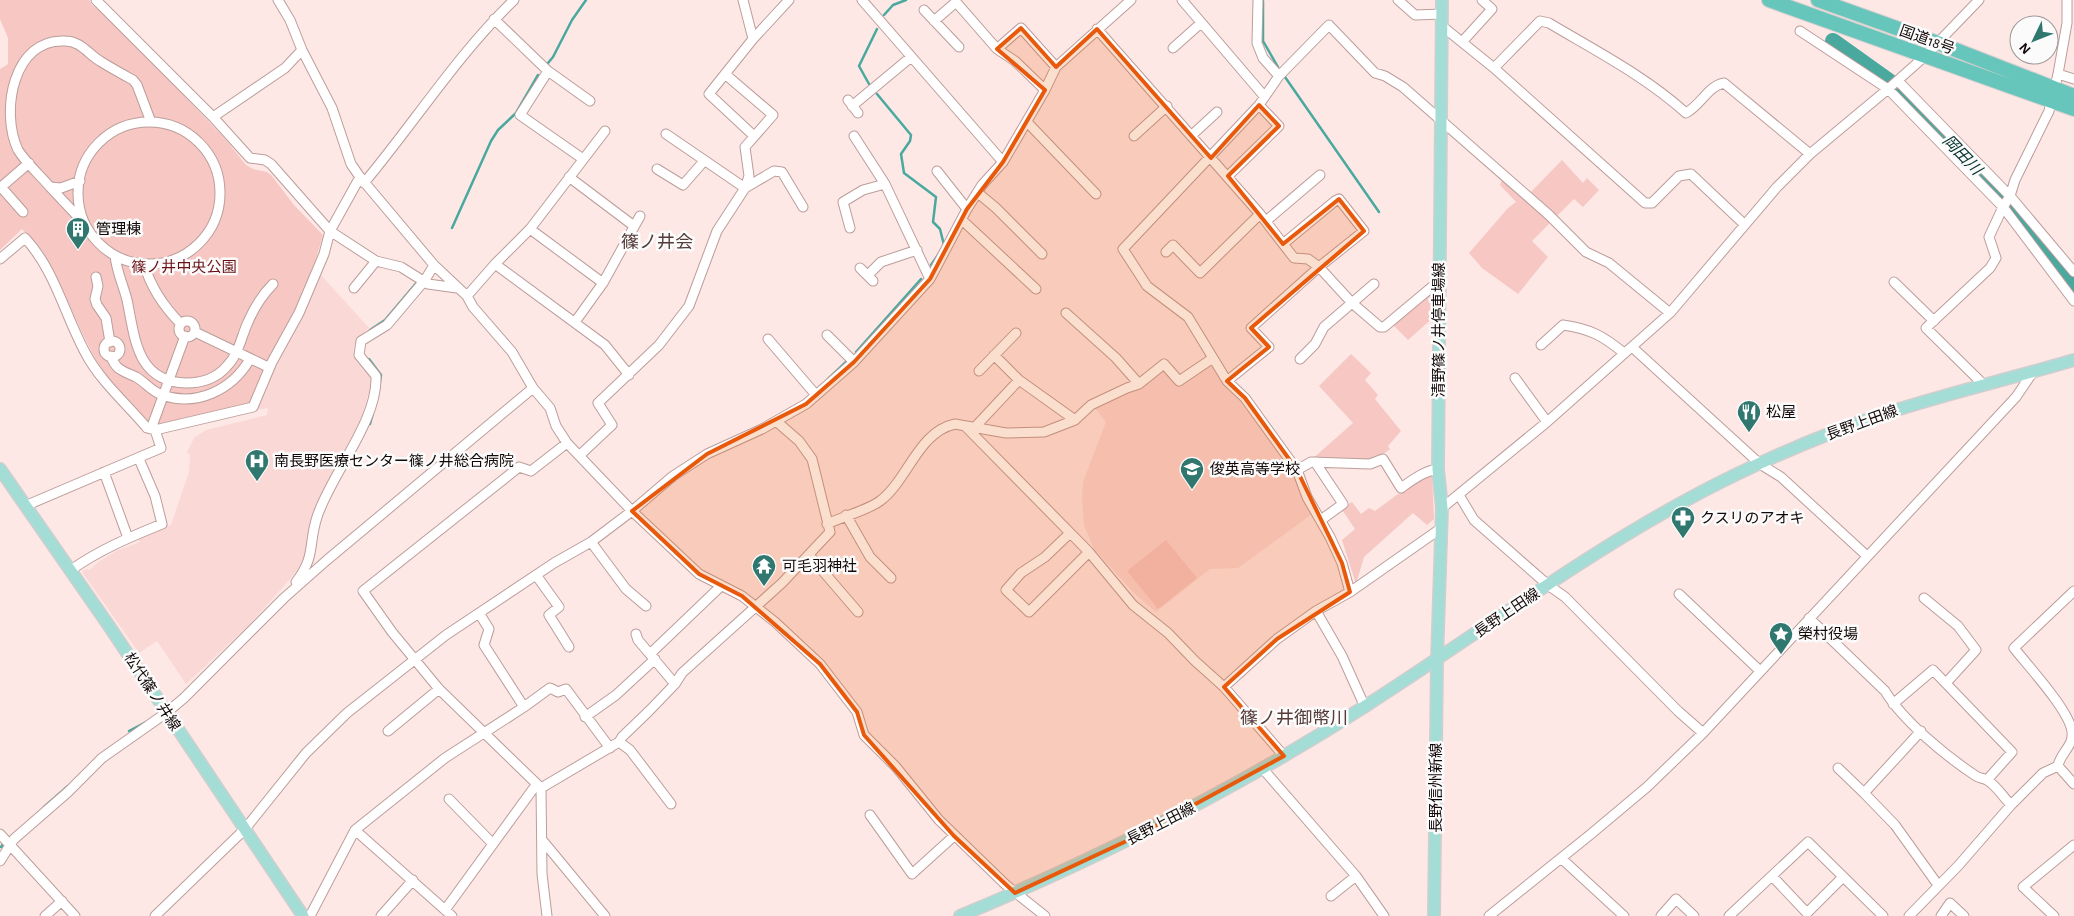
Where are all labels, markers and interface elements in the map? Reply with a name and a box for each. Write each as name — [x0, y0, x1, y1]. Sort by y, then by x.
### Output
north arrow — [2009, 15, 2059, 65]
street label: 国道18号 — [1898, 22, 1957, 57]
text: N — [2017, 40, 2034, 57]
water label: 岡田川 — [1940, 132, 1986, 179]
building icon: 管理棟 — [65, 216, 91, 250]
place label: 管理棟 — [96, 220, 141, 237]
district label: 篠ノ井会 — [621, 232, 693, 252]
park label: 篠ノ井中央公園 — [131, 258, 237, 275]
street label: 清野篠ノ井停車場線 — [1430, 262, 1447, 398]
restaurant icon: 松屋 — [1736, 399, 1762, 433]
street label: 長野上田線 — [1824, 402, 1900, 443]
place label: 松屋 — [1766, 404, 1796, 420]
hospital icon: 南長野医療センター篠ノ井総合病院 — [244, 448, 270, 482]
place label: 南長野医療センター篠ノ井総合病院 — [274, 452, 514, 469]
school or university icon: 俊英高等学校 — [1179, 456, 1205, 490]
place label: 俊英高等学校 — [1210, 461, 1300, 477]
pharmacy icon: クスリのアオキ — [1670, 505, 1696, 539]
place label: クスリのアオキ — [1700, 510, 1805, 526]
temple icon: 可毛羽神社 — [751, 553, 777, 587]
place label: 可毛羽神社 — [782, 558, 857, 574]
street label: 長野上田線 — [1471, 585, 1542, 640]
place icon: 榮村役場 — [1768, 621, 1794, 655]
place label: 榮村役場 — [1798, 625, 1858, 642]
street label: 松代篠ノ井線 — [121, 649, 184, 734]
district label: 篠ノ井御幣川 — [1240, 708, 1348, 728]
street label: 長野信州新線 — [1427, 743, 1444, 833]
street label: 長野上田線 — [1124, 799, 1198, 848]

